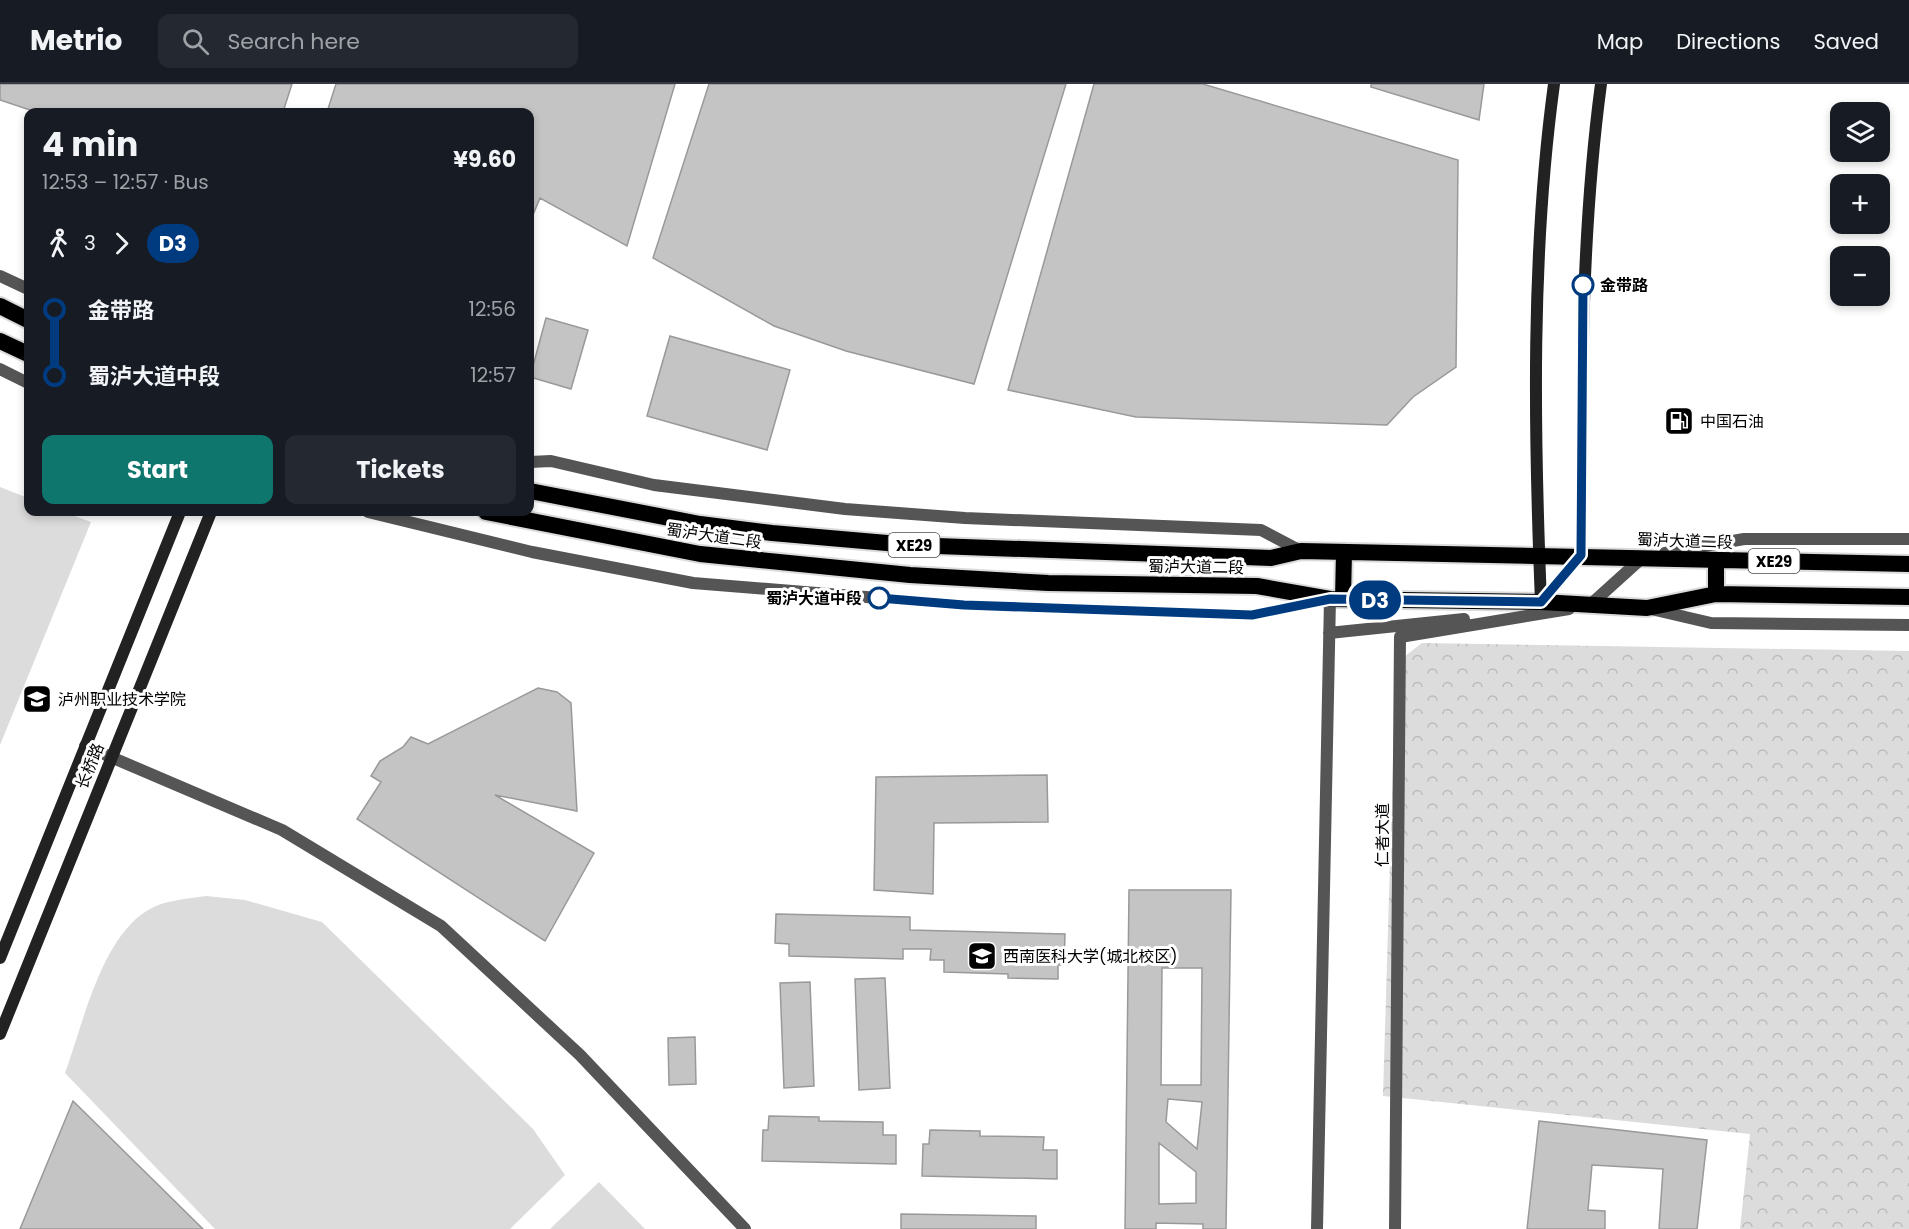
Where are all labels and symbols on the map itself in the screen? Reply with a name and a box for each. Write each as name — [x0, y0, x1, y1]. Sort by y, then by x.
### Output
marker: 金带路 — [1572, 274, 1594, 296]
place label: 金带路 — [1600, 274, 1648, 297]
fuel station icon: 中国石油 — [1663, 405, 1695, 437]
place label: 中国石油 — [1700, 410, 1764, 433]
street label: 蜀泸大道二段 — [665, 518, 763, 554]
street label: 蜀泸大道二段 — [1637, 528, 1733, 554]
road number: XE29 — [888, 533, 940, 557]
road number: XE29 — [1748, 549, 1800, 573]
street label: 蜀泸大道二段 — [1148, 555, 1244, 579]
line badge: D3 — [1348, 580, 1402, 620]
place label: 蜀泸大道中段 — [766, 587, 862, 610]
marker: 蜀泸大道中段 — [868, 587, 890, 609]
school or university icon: 泸州职业技术学院 — [21, 683, 53, 715]
place label: 泸州职业技术学院 — [58, 688, 186, 711]
street label: 长桥路 — [70, 739, 110, 793]
street label: 仁者大道 — [1371, 803, 1394, 867]
school or university icon: 西南医科大学(城北校区) — [966, 940, 998, 972]
place label: 西南医科大学(城北校区) — [1003, 945, 1178, 968]

